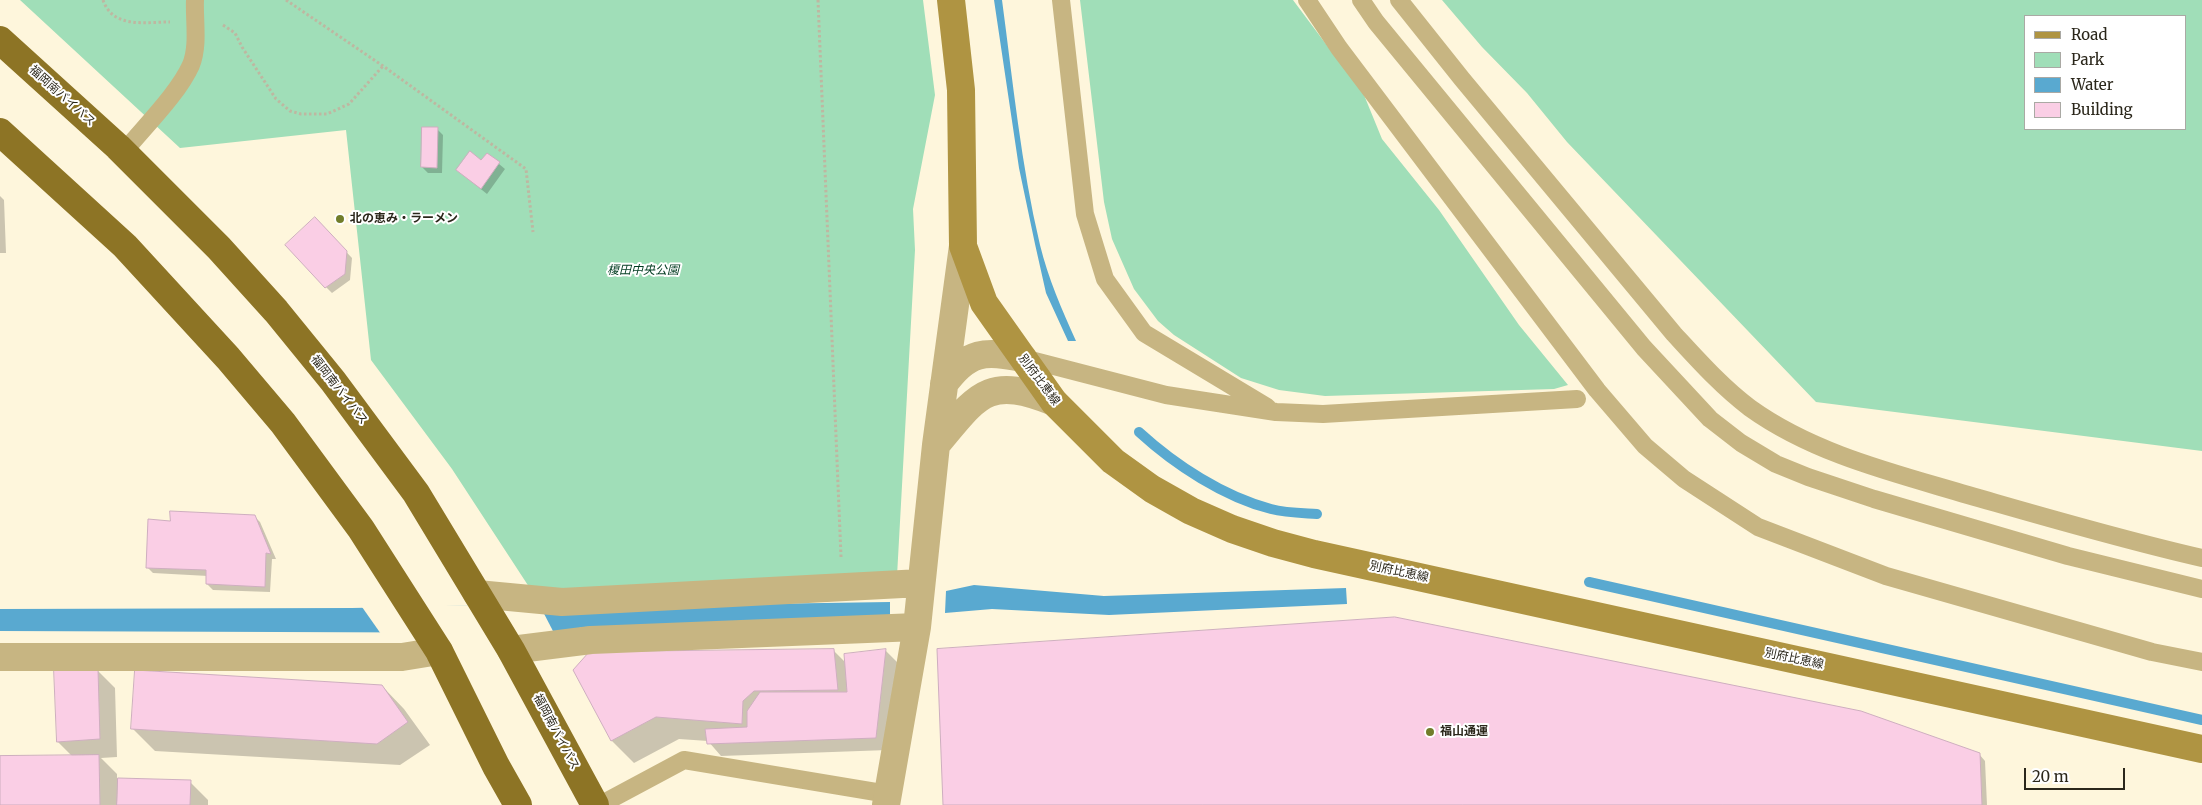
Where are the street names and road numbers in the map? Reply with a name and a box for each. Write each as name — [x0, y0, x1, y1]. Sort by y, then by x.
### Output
street label: 福岡南バイパス — [26, 63, 98, 129]
street label: 福岡南バイパス — [307, 352, 371, 428]
street label: 別府比恵線 — [1015, 352, 1063, 408]
street label: 別府比恵線 — [1368, 559, 1430, 585]
street label: 別府比恵線 — [1763, 646, 1825, 672]
street label: 福岡南バイパス — [530, 692, 582, 772]

